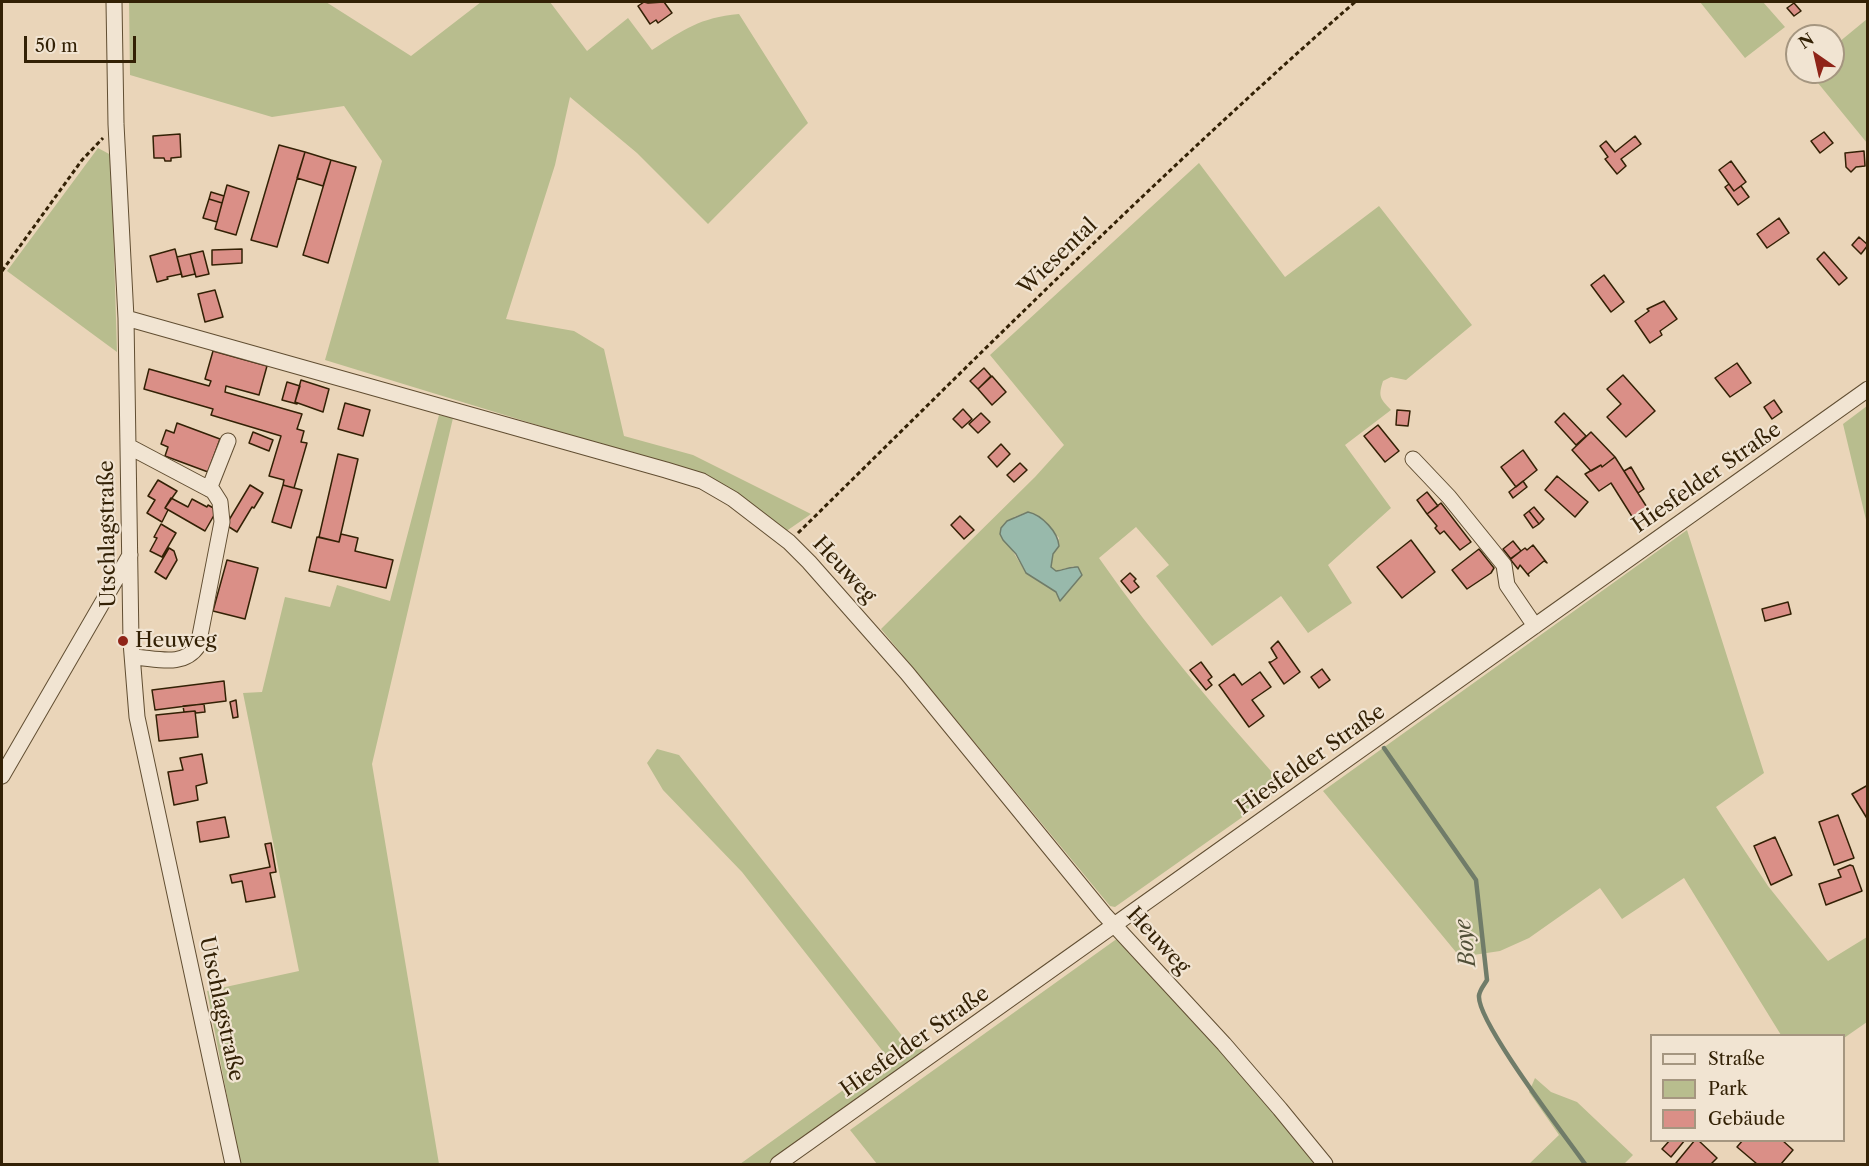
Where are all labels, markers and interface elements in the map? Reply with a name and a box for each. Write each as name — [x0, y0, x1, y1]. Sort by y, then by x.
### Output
scale bar — [27, 24, 140, 62]
north arrow — [1785, 24, 1845, 84]
text: N — [1795, 29, 1817, 53]
text: 50 m — [35, 35, 78, 57]
street label: Wiesental — [1013, 213, 1103, 301]
street label: Hiesfelder Straße — [1628, 417, 1786, 539]
street label: Utschlagstraße — [94, 460, 122, 608]
street label: Heuweg — [807, 532, 881, 608]
place label: Heuweg — [135, 628, 217, 654]
marker: Heuweg — [116, 634, 130, 648]
street label: Hiesfelder Straße — [1232, 699, 1390, 821]
street label: Heuweg — [1121, 903, 1195, 979]
water label: Boye — [1450, 918, 1482, 968]
street label: Utschlagstraße — [193, 934, 249, 1084]
street label: Hiesfelder Straße — [836, 981, 994, 1103]
legend — [1650, 1034, 1845, 1142]
text: Straße — [1708, 1048, 1765, 1070]
text: Park — [1708, 1078, 1747, 1100]
text: Gebäude — [1708, 1108, 1785, 1130]

